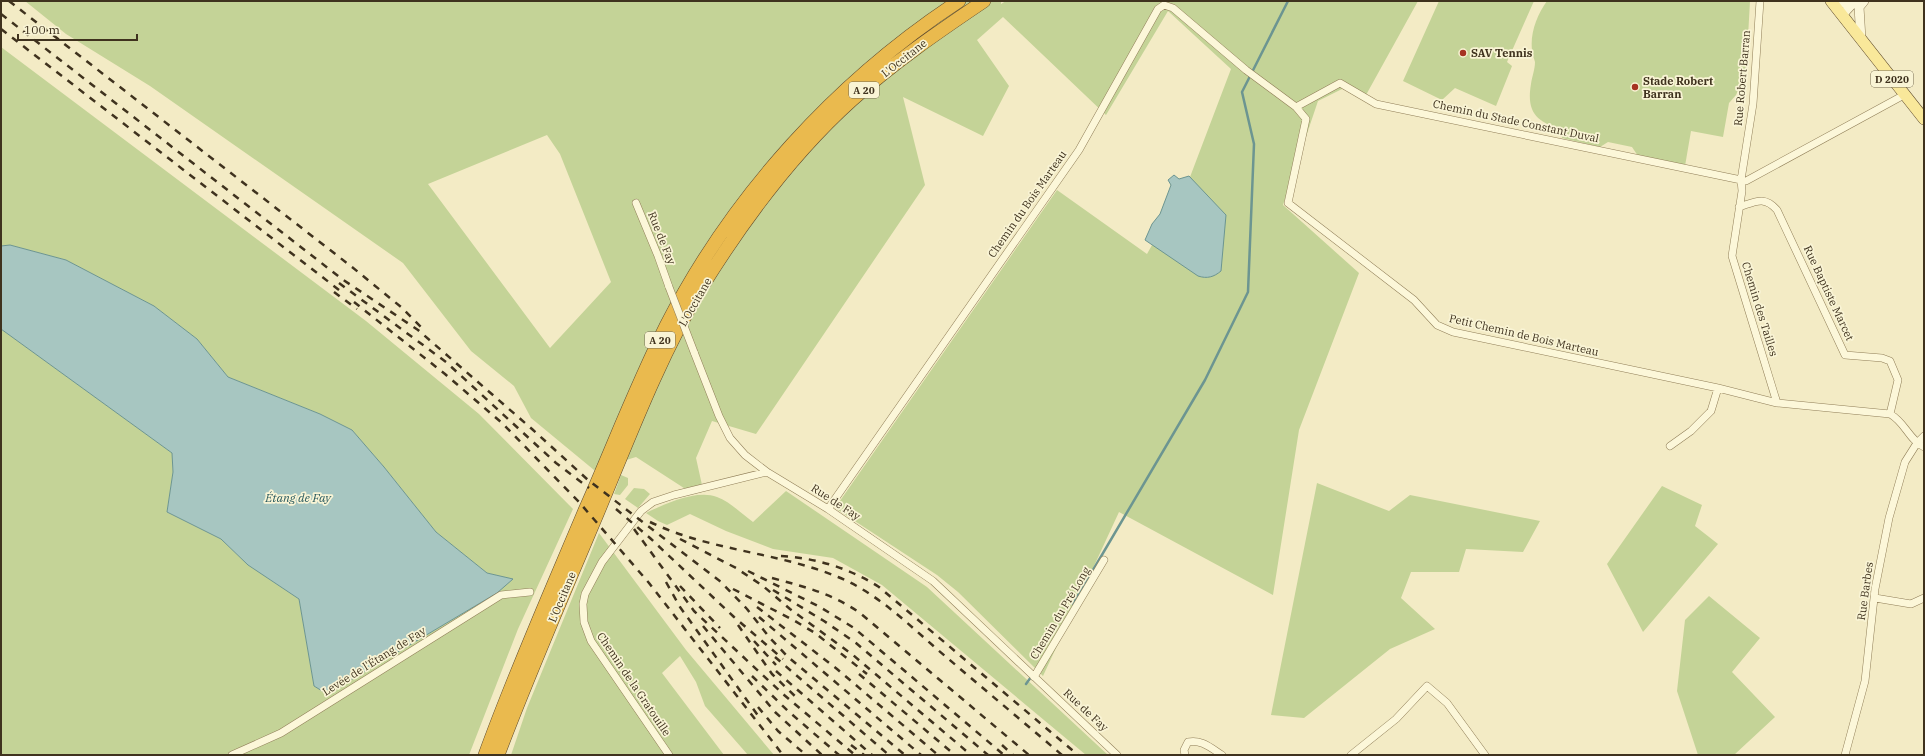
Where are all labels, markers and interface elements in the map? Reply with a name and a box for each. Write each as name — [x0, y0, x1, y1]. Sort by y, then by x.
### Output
scale bar — [18, 16, 137, 42]
text: 100 m — [24, 22, 60, 37]
street label: Rue Robert Barran — [1731, 29, 1753, 127]
street label: L'Occitane — [879, 36, 930, 80]
place label: SAV Tennis — [1471, 46, 1533, 60]
marker: SAV Tennis — [1458, 48, 1468, 58]
road number: D 2020 — [1871, 71, 1913, 87]
place label: Stade Robert Barran — [1643, 74, 1713, 101]
road number: A 20 — [849, 82, 879, 98]
marker: Stade Robert Barran — [1630, 82, 1640, 92]
street label: Chemin du Stade Constant Duval — [1432, 97, 1600, 145]
street label: Chemin du Bois Marteau — [985, 148, 1069, 260]
street label: Rue de Fay — [645, 209, 679, 267]
street label: Rue Baptiste Marcet — [1801, 243, 1857, 343]
street label: Chemin des Tailles — [1739, 260, 1781, 358]
street label: L'Occitane — [676, 275, 715, 329]
street label: Petit Chemin de Bois Marteau — [1448, 311, 1600, 359]
road number: A 20 — [645, 332, 675, 348]
street label: Rue de Fay — [809, 481, 863, 523]
water label: Étang de Fay — [264, 490, 332, 505]
street label: Rue Barbes — [1854, 561, 1876, 621]
street label: Chemin du Pré Long — [1027, 564, 1093, 662]
street label: L'Occitane — [545, 569, 579, 624]
street label: Levée de l'Étang de Fay — [320, 623, 428, 699]
street label: Chemin de la Gratouille — [594, 630, 674, 739]
street label: Rue de Fay — [1061, 686, 1111, 734]

